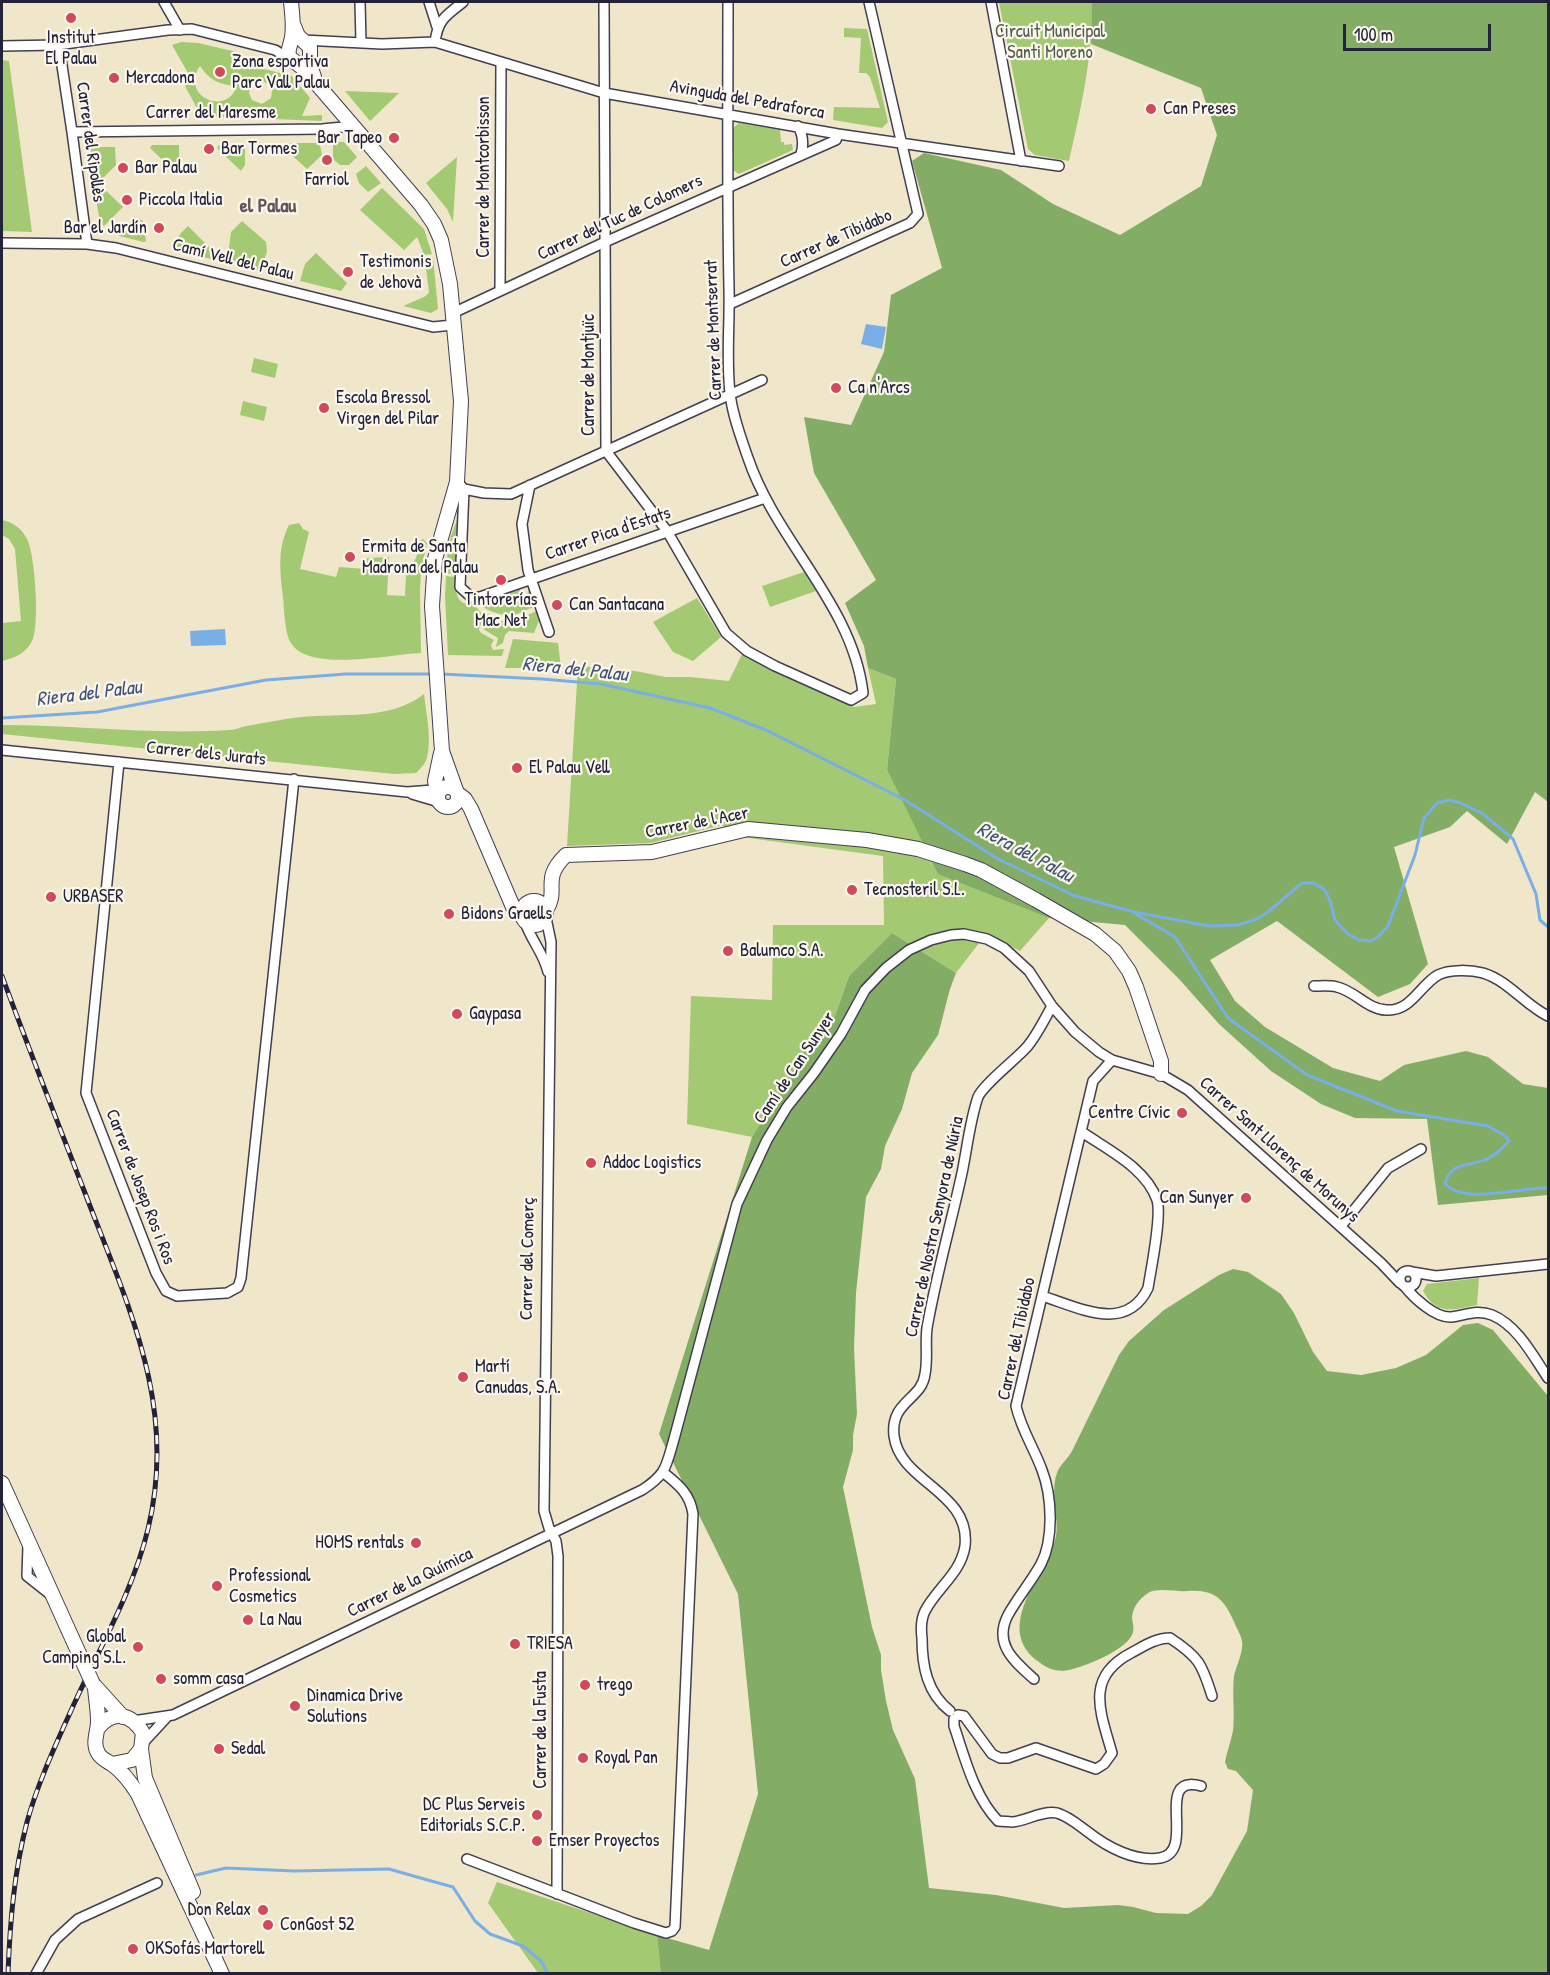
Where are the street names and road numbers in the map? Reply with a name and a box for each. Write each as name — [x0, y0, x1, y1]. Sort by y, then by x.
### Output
street label: Avinguda del Pedraforca — [668, 76, 826, 124]
street label: Carrer del Ripollès — [71, 81, 109, 203]
street label: Carrer de Montcorbisson — [473, 96, 495, 258]
street label: Carrer del Maresme — [146, 102, 276, 124]
street label: Carrer del Tuc de Colomers — [534, 170, 706, 266]
street label: Carrer de Tibidabo — [777, 205, 895, 273]
street label: Camí Vell del Palau — [170, 234, 296, 286]
street label: Carrer de Montserrat — [701, 259, 727, 401]
street label: Carrer de Montjuïc — [578, 314, 600, 436]
street label: Carrer Pica d'Estats — [542, 502, 674, 566]
street label: Carrer dels Jurats — [145, 737, 267, 771]
street label: Carrer de l'Acer — [643, 802, 751, 844]
street label: Camí de Can Sunyer — [750, 1008, 840, 1128]
street label: Carrer Sant Llorenç de Morunys — [1194, 1072, 1364, 1228]
street label: Carrer de Josep Ros i Ros — [100, 1106, 180, 1268]
street label: Carrer de Nostra Senyora de Núria — [901, 1115, 969, 1339]
street label: Carrer del Comerç — [516, 1198, 540, 1320]
street label: Carrer del Tibidabo — [993, 1276, 1041, 1402]
street label: Carrer de la Química — [344, 1543, 476, 1623]
street label: Carrer de la Fusta — [530, 1671, 552, 1789]

